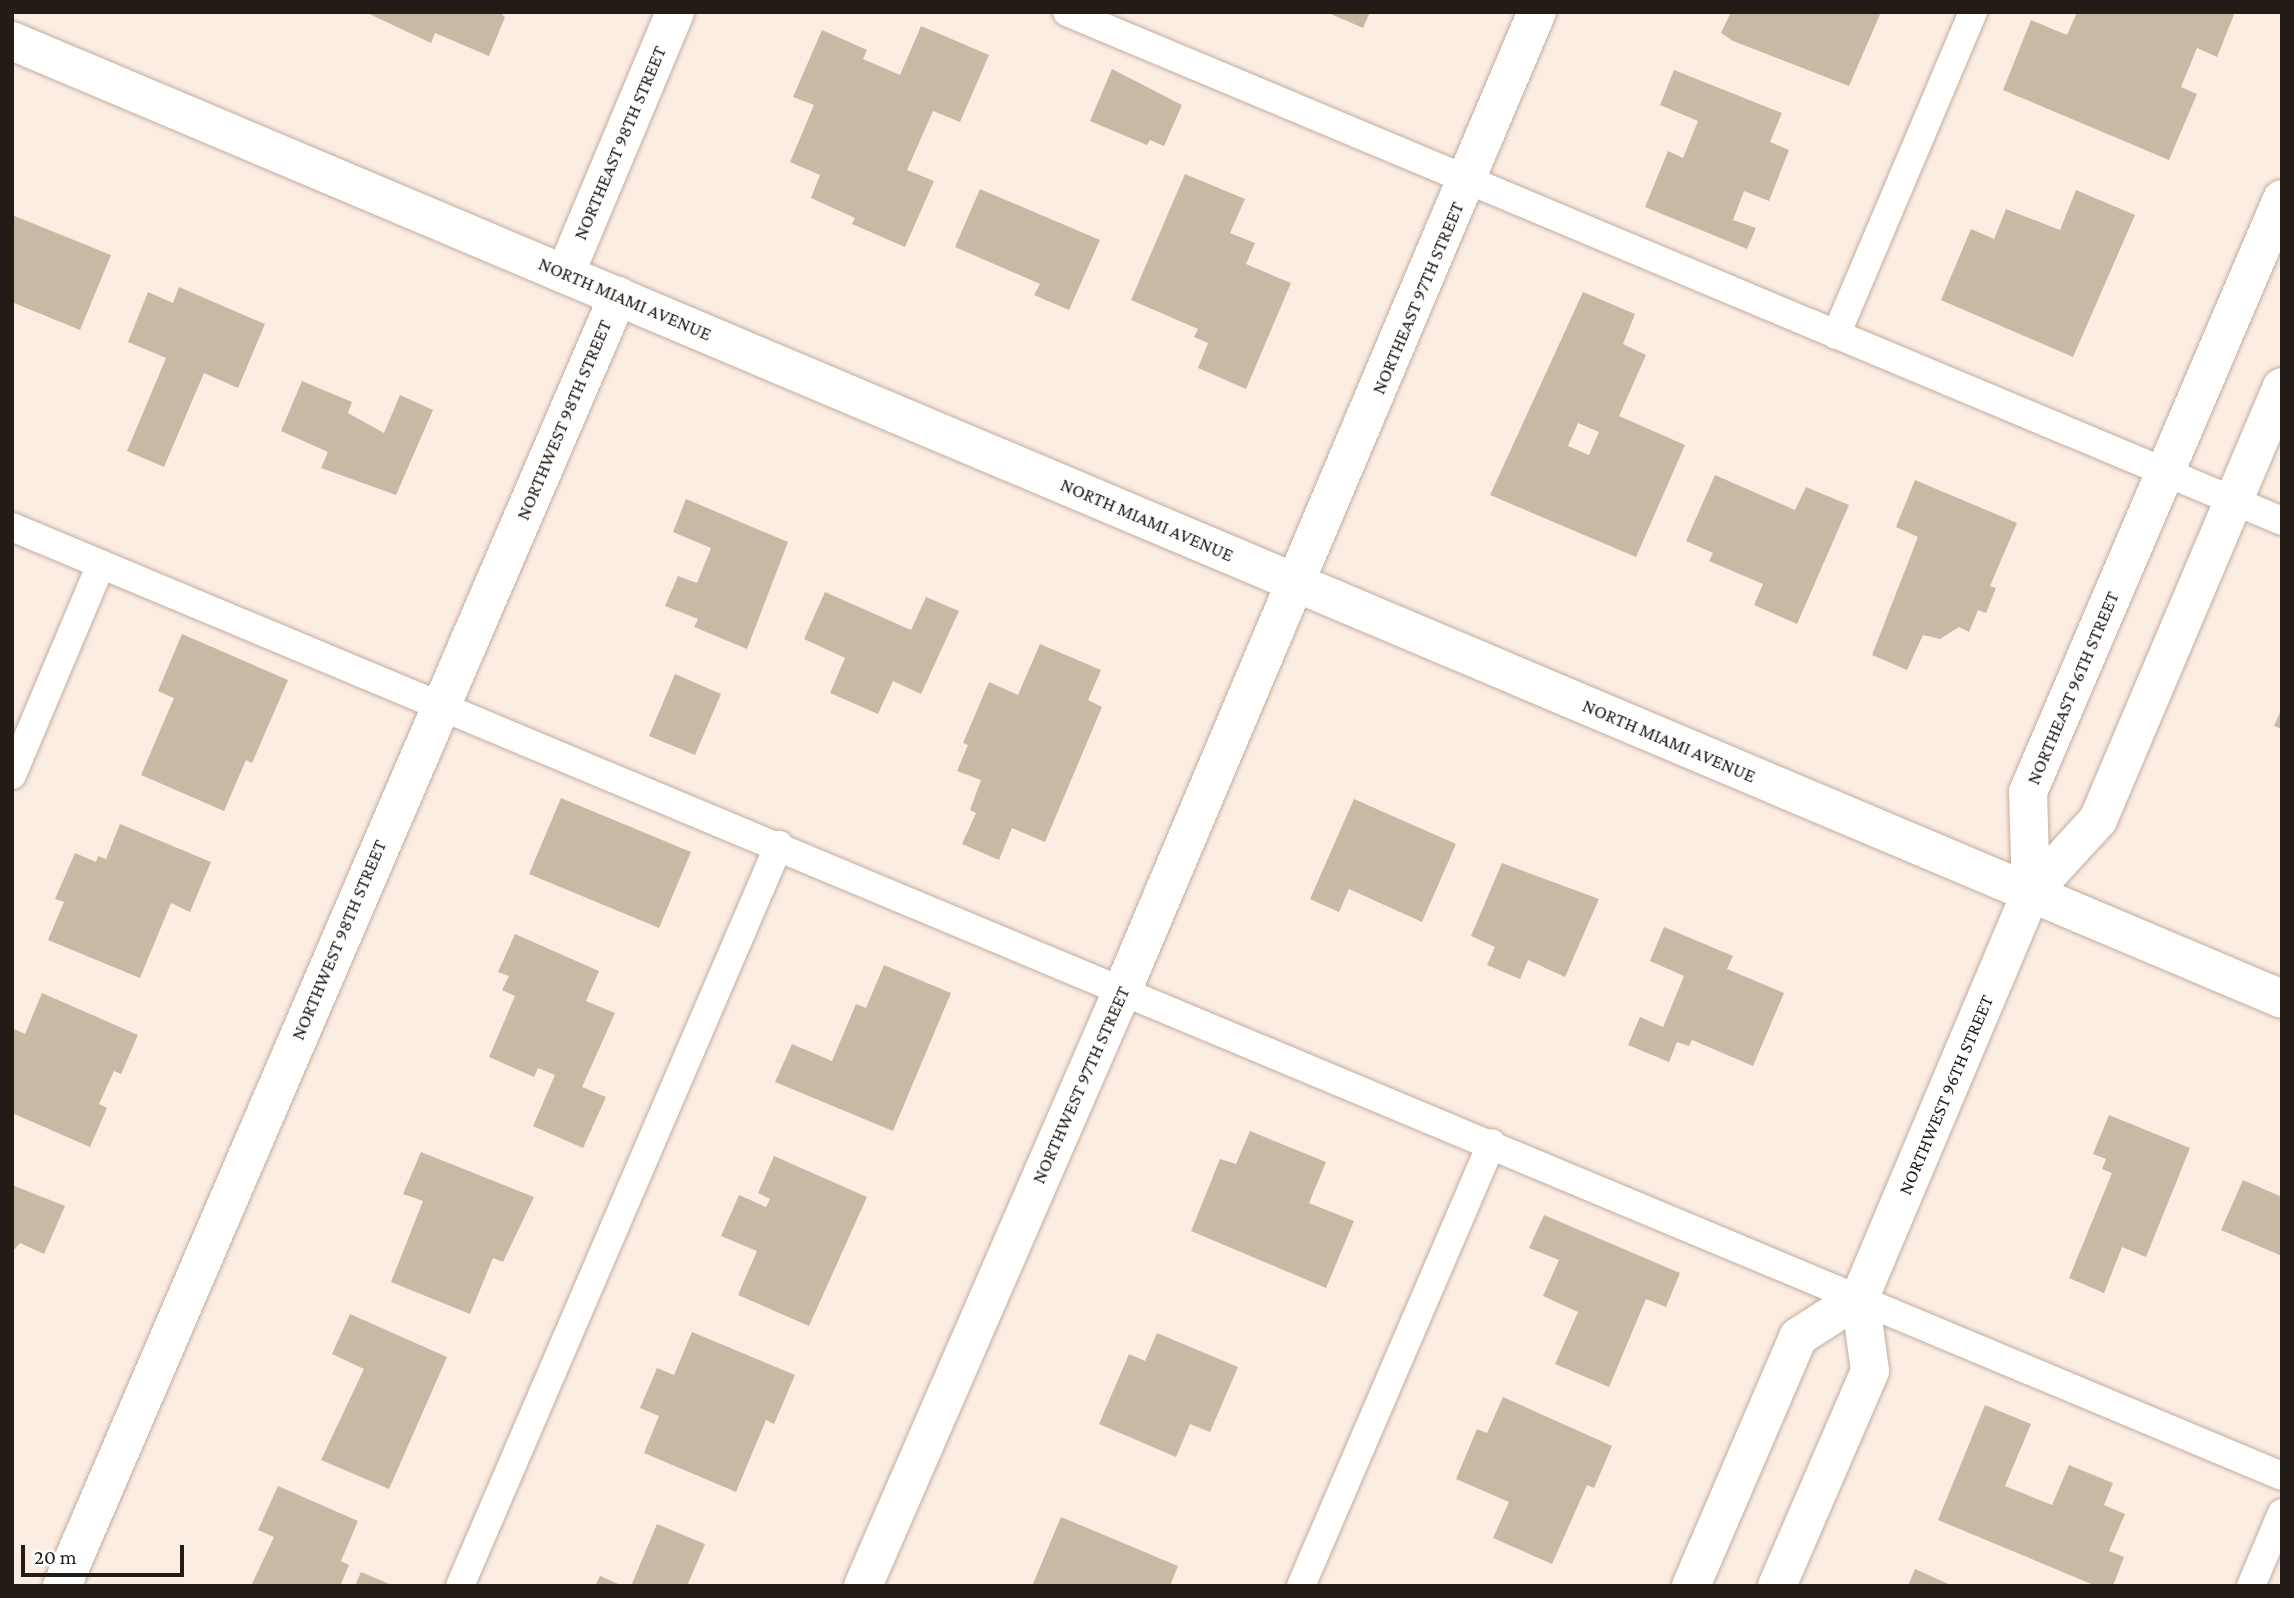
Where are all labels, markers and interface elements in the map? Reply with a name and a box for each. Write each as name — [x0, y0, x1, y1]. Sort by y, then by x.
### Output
street label: NORTHEAST 98TH STREET — [569, 43, 671, 243]
street label: NORTHEAST 97TH STREET — [1367, 198, 1469, 398]
street label: NORTH MIAMI AVENUE — [535, 252, 715, 346]
street label: NORTHWEST 98TH STREET — [511, 316, 617, 524]
street label: NORTH MIAMI AVENUE — [1057, 473, 1237, 567]
street label: NORTHEAST 96TH STREET — [2022, 588, 2124, 788]
street label: NORTH MIAMI AVENUE — [1579, 694, 1759, 788]
street label: NORTHWEST 98TH STREET — [286, 836, 392, 1044]
street label: NORTHWEST 97TH STREET — [1027, 983, 1135, 1187]
street label: NORTHWEST 96TH STREET — [1894, 992, 1998, 1198]
scale bar — [24, 1532, 187, 1576]
text: 20 m — [34, 1545, 77, 1569]

